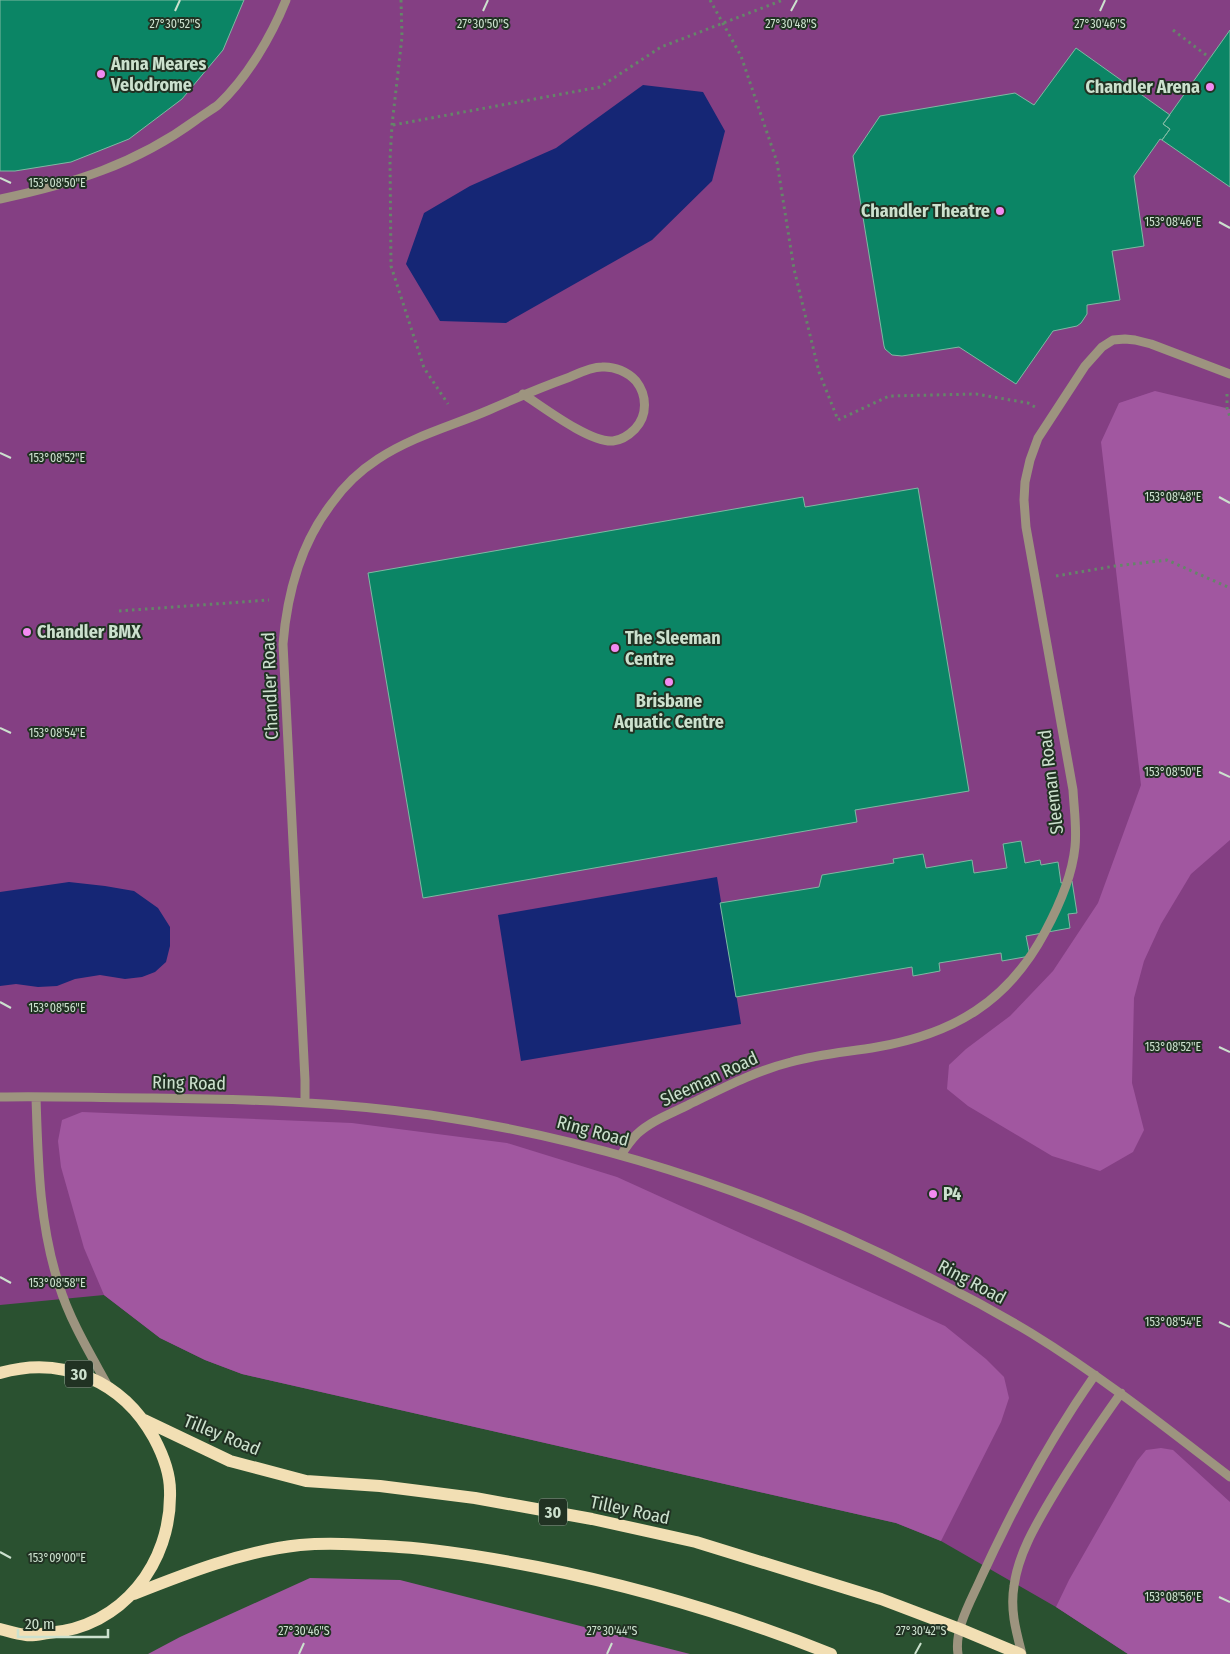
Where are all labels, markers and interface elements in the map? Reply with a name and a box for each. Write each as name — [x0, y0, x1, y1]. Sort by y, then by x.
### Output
text: 27°30'52"S — [150, 17, 201, 31]
text: 27°30'50"S — [457, 17, 509, 31]
text: 27°30'48"S — [765, 17, 817, 31]
text: 27°30'46"S — [1074, 17, 1126, 31]
place label: Anna Meares Velodrome — [110, 53, 206, 96]
marker: Anna Meares Velodrome — [95, 68, 107, 80]
place label: Chandler Arena — [1085, 76, 1200, 98]
marker: Chandler Arena — [1204, 81, 1216, 93]
text: 153°08'50"E — [28, 176, 86, 190]
place label: Chandler Theatre — [861, 200, 990, 222]
marker: Chandler Theatre — [994, 205, 1006, 217]
text: 153°08'46"E — [1145, 215, 1202, 229]
text: 153°08'52"E — [29, 451, 86, 465]
text: 153°08'48"E — [1145, 490, 1202, 504]
place label: Chandler BMX — [37, 621, 141, 643]
marker: Chandler BMX — [21, 626, 33, 638]
place label: The Sleeman Centre — [625, 627, 721, 670]
street label: Chandler Road — [257, 632, 283, 740]
marker: The Sleeman Centre — [609, 642, 621, 654]
marker: Brisbane Aquatic Centre — [663, 676, 675, 688]
place label: Brisbane Aquatic Centre — [613, 690, 724, 733]
text: 153°08'54"E — [29, 726, 86, 740]
street label: Sleeman Road — [1034, 729, 1068, 835]
text: 153°08'50"E — [1144, 765, 1202, 779]
text: 153°08'56"E — [28, 1001, 86, 1015]
text: 153°08'52"E — [1145, 1040, 1202, 1054]
street label: Sleeman Road — [657, 1047, 761, 1111]
street label: Ring Road — [152, 1071, 226, 1095]
street label: Ring Road — [554, 1111, 632, 1151]
place label: P4 — [943, 1183, 961, 1205]
marker: P4 — [927, 1188, 939, 1200]
street label: Ring Road — [934, 1255, 1010, 1309]
text: 153°08'58"E — [28, 1276, 86, 1290]
text: 153°08'54"E — [1145, 1315, 1202, 1329]
road number: 30 — [65, 1360, 93, 1388]
street label: Tilley Road — [180, 1410, 264, 1460]
street label: Tilley Road — [588, 1491, 672, 1529]
road number: 30 — [539, 1498, 567, 1525]
text: 153°09'00"E — [28, 1551, 86, 1565]
text: 153°08'56"E — [1144, 1590, 1202, 1604]
scale bar — [18, 1606, 108, 1638]
text: 20 m — [25, 1615, 55, 1633]
text: 27°30'46"S — [278, 1624, 330, 1638]
text: 27°30'44"S — [587, 1624, 637, 1638]
text: 27°30'42"S — [896, 1624, 946, 1638]

